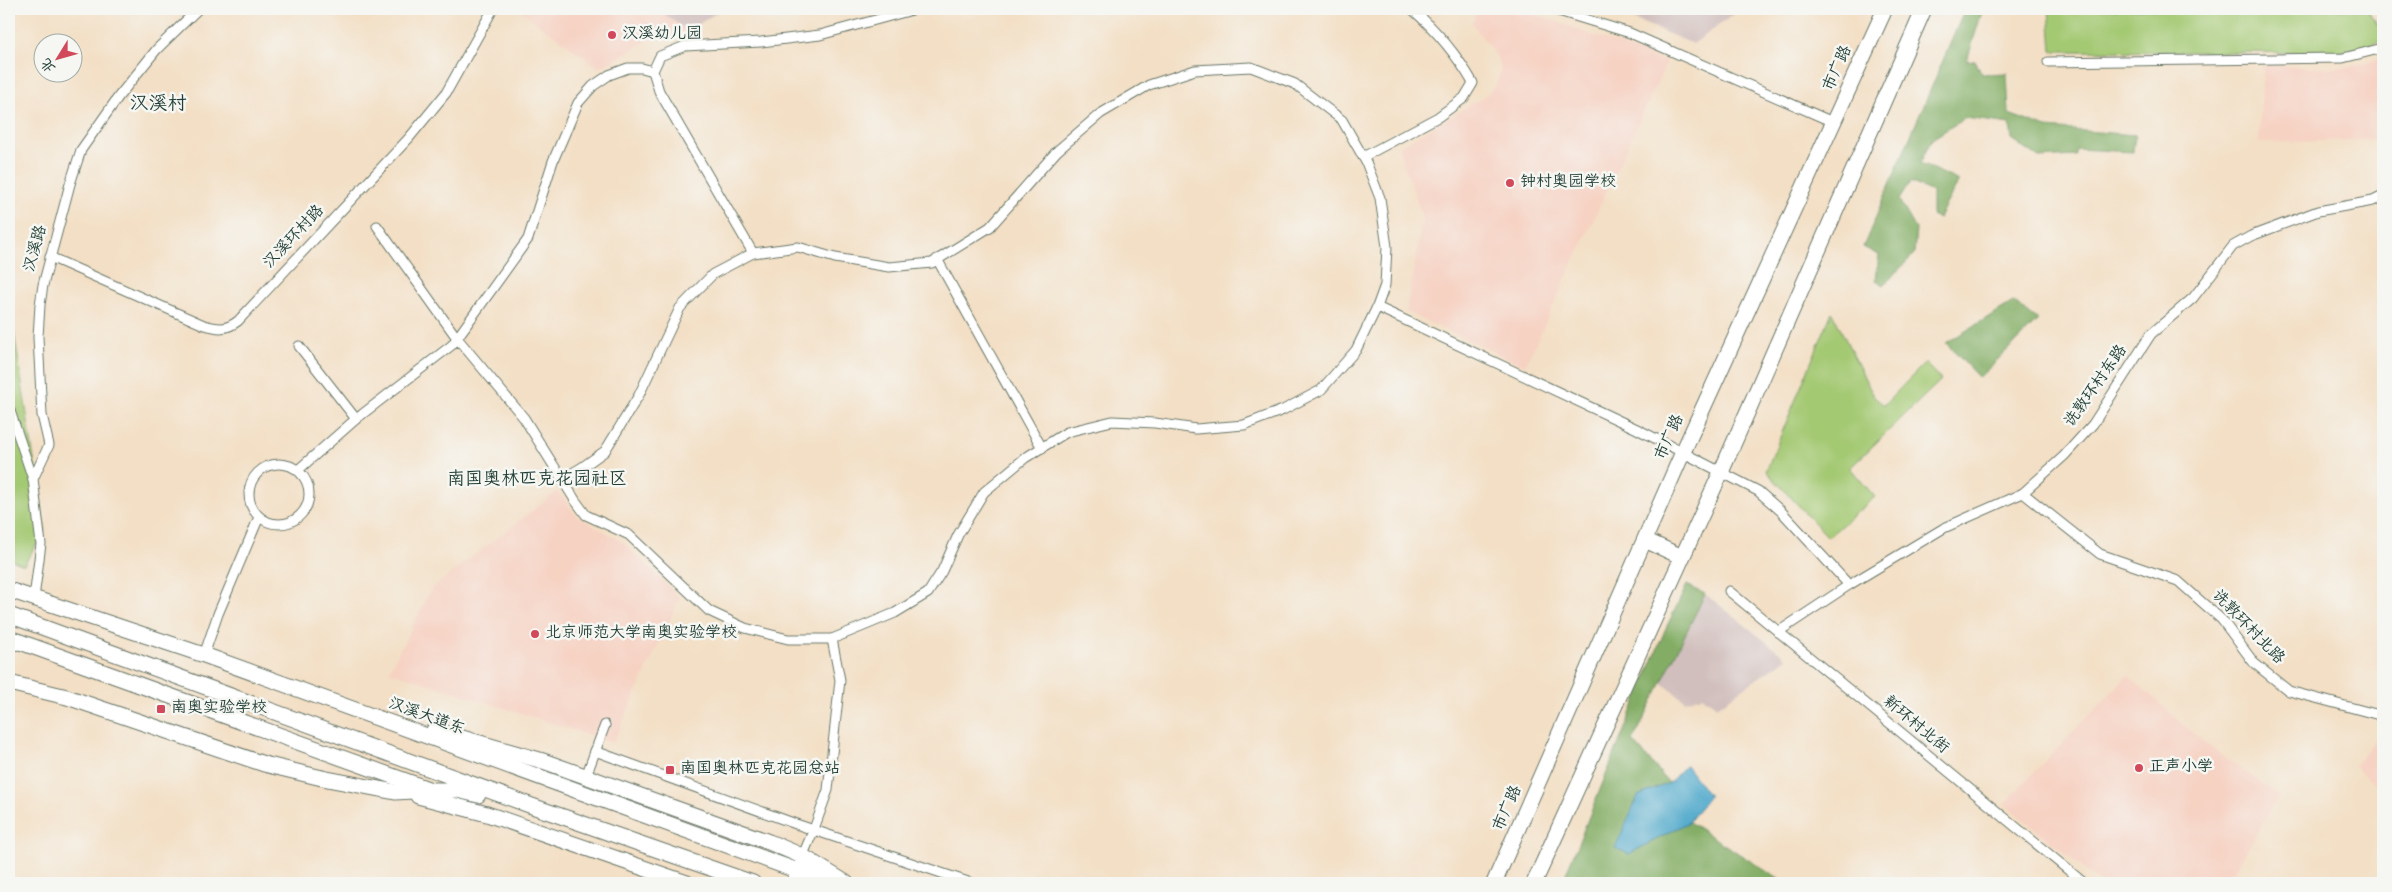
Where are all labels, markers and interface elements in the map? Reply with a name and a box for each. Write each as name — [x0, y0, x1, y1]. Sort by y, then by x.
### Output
place label: 汉溪幼儿园 — [622, 25, 702, 45]
marker: 汉溪幼儿园 — [606, 29, 618, 41]
north arrow — [32, 32, 82, 82]
street label: 市广路 — [1819, 42, 1857, 95]
text: 北 — [39, 54, 61, 75]
district label: 汉溪村 — [129, 93, 187, 117]
place label: 钟村奥园学校 — [1520, 172, 1616, 193]
marker: 钟村奥园学校 — [1504, 177, 1516, 189]
street label: 汉溪环村路 — [259, 201, 329, 274]
street label: 汉溪路 — [20, 223, 52, 275]
street label: 诜敦环村东路 — [2060, 341, 2132, 432]
street label: 市广路 — [1651, 411, 1689, 464]
district label: 南国奥林匹克花园社区 — [447, 469, 627, 491]
street label: 诜敦环村北路 — [2207, 585, 2289, 669]
place label: 北京师范大学南奥实验学校 — [545, 623, 737, 644]
marker: 北京师范大学南奥实验学校 — [529, 628, 541, 640]
street label: 新环村北街 — [1878, 692, 1952, 759]
street label: 汉溪大道东 — [385, 694, 467, 741]
place label: 南奥实验学校 — [171, 698, 267, 719]
marker: 南奥实验学校 — [155, 703, 167, 715]
place label: 正声小学 — [2149, 757, 2213, 778]
place label: 南国奥林匹克花园总站 — [680, 759, 840, 780]
marker: 正声小学 — [2133, 762, 2145, 774]
marker: 南国奥林匹克花园总站 — [664, 764, 676, 776]
street label: 市广路 — [1489, 782, 1527, 835]

